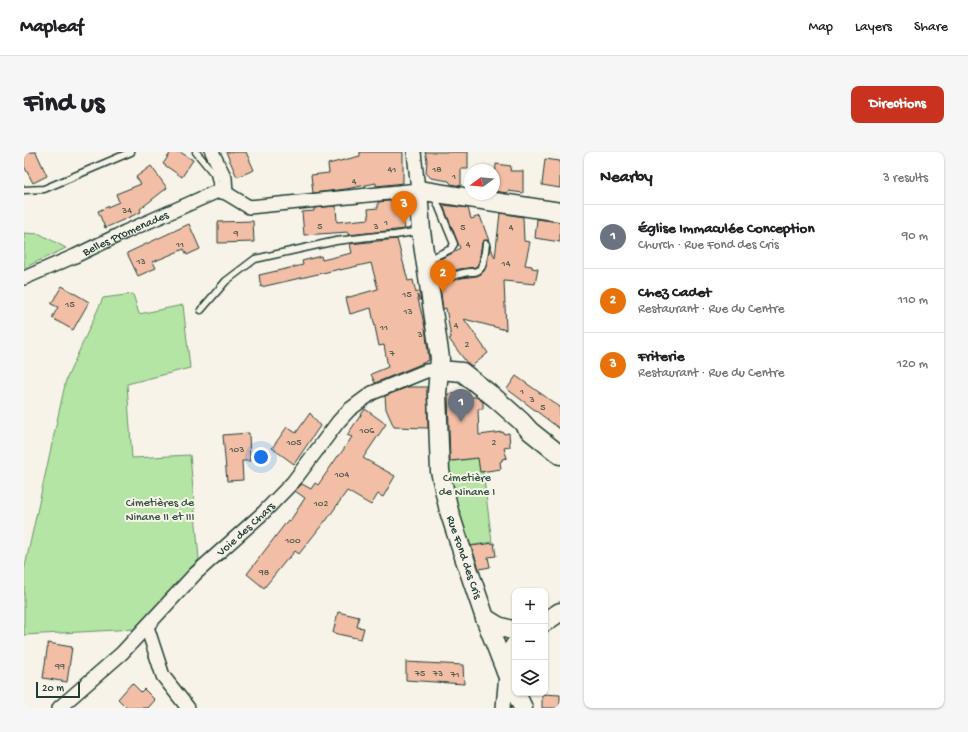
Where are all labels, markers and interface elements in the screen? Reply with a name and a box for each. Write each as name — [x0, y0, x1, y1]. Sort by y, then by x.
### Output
text: Mapleaf — [20, 16, 83, 39]
text: Map — [809, 19, 833, 36]
text: Layers — [855, 19, 892, 36]
text: Share — [914, 19, 948, 36]
button: Directions — [851, 86, 944, 123]
text: Find us — [24, 88, 104, 121]
house number: 41 — [388, 164, 396, 176]
house number: 18 — [431, 164, 442, 176]
north arrow — [464, 164, 500, 200]
text: Nearby — [600, 168, 653, 188]
house number: 1 — [451, 171, 456, 183]
text: 3 results — [883, 171, 928, 186]
house number: 4 — [352, 176, 357, 188]
pin: 3 — [391, 191, 417, 224]
house number: 34 — [121, 205, 132, 217]
street label: Belles Promenades — [80, 208, 172, 261]
house number: 1 — [383, 217, 388, 229]
text: Église Immaculée Conception — [638, 220, 815, 238]
house number: 5 — [317, 221, 323, 233]
house number: 3 — [372, 221, 379, 233]
house number: 5 — [460, 222, 466, 234]
house number: 4 — [509, 222, 514, 234]
house number: 9 — [232, 228, 239, 240]
text: 1 — [610, 229, 616, 244]
text: 90 m — [902, 229, 928, 244]
text: Church · Rue Fond des Cris — [638, 238, 779, 253]
house number: 11 — [175, 239, 184, 251]
house number: 4 — [466, 239, 471, 251]
house number: 13 — [135, 256, 146, 268]
house number: 14 — [501, 258, 511, 270]
pin: 2 — [430, 260, 456, 293]
text: Chez Cadet — [638, 284, 711, 302]
house number: 15 — [401, 289, 412, 301]
text: 2 — [610, 293, 616, 308]
text: 110 m — [898, 293, 928, 308]
house number: 15 — [64, 299, 75, 311]
text: Restaurant · Rue du Centre — [638, 302, 785, 317]
house number: 13 — [402, 306, 413, 318]
house number: 4 — [454, 320, 459, 332]
house number: 11 — [379, 322, 388, 334]
house number: 3 — [416, 329, 423, 341]
house number: 2 — [465, 339, 470, 351]
house number: 7 — [388, 348, 395, 360]
text: Friterie — [638, 348, 684, 366]
text: 3 — [610, 357, 616, 372]
text: 120 m — [897, 357, 928, 372]
text: Restaurant · Rue du Centre — [638, 366, 785, 381]
house number: 1 — [519, 386, 524, 398]
pin: 1 — [448, 389, 474, 422]
house number: 3 — [528, 394, 535, 406]
house number: 5 — [540, 402, 546, 414]
house number: 106 — [359, 425, 375, 437]
house number: 105 — [286, 437, 301, 449]
house number: 2 — [492, 437, 497, 449]
house number: 103 — [229, 444, 244, 456]
your location — [251, 447, 271, 467]
house number: 104 — [334, 469, 349, 481]
park label: Cimetière de Ninane I — [439, 472, 495, 500]
park label: Cimetières de Ninane II et III — [126, 497, 195, 525]
house number: 102 — [313, 498, 328, 510]
street label: Voie des Chars — [214, 500, 279, 561]
street label: Rue Fond des Cris — [442, 514, 484, 602]
house number: 100 — [284, 535, 301, 547]
house number: 98 — [258, 567, 270, 579]
map controls — [512, 588, 548, 696]
button: + — [512, 588, 548, 624]
button: − — [512, 624, 548, 660]
button: layers — [512, 660, 548, 696]
house number: 99 — [54, 661, 65, 673]
house number: 75 — [414, 668, 425, 680]
house number: 73 — [432, 668, 443, 680]
house number: 71 — [449, 669, 460, 681]
scale bar — [36, 680, 80, 699]
text: 20 m — [42, 683, 64, 695]

